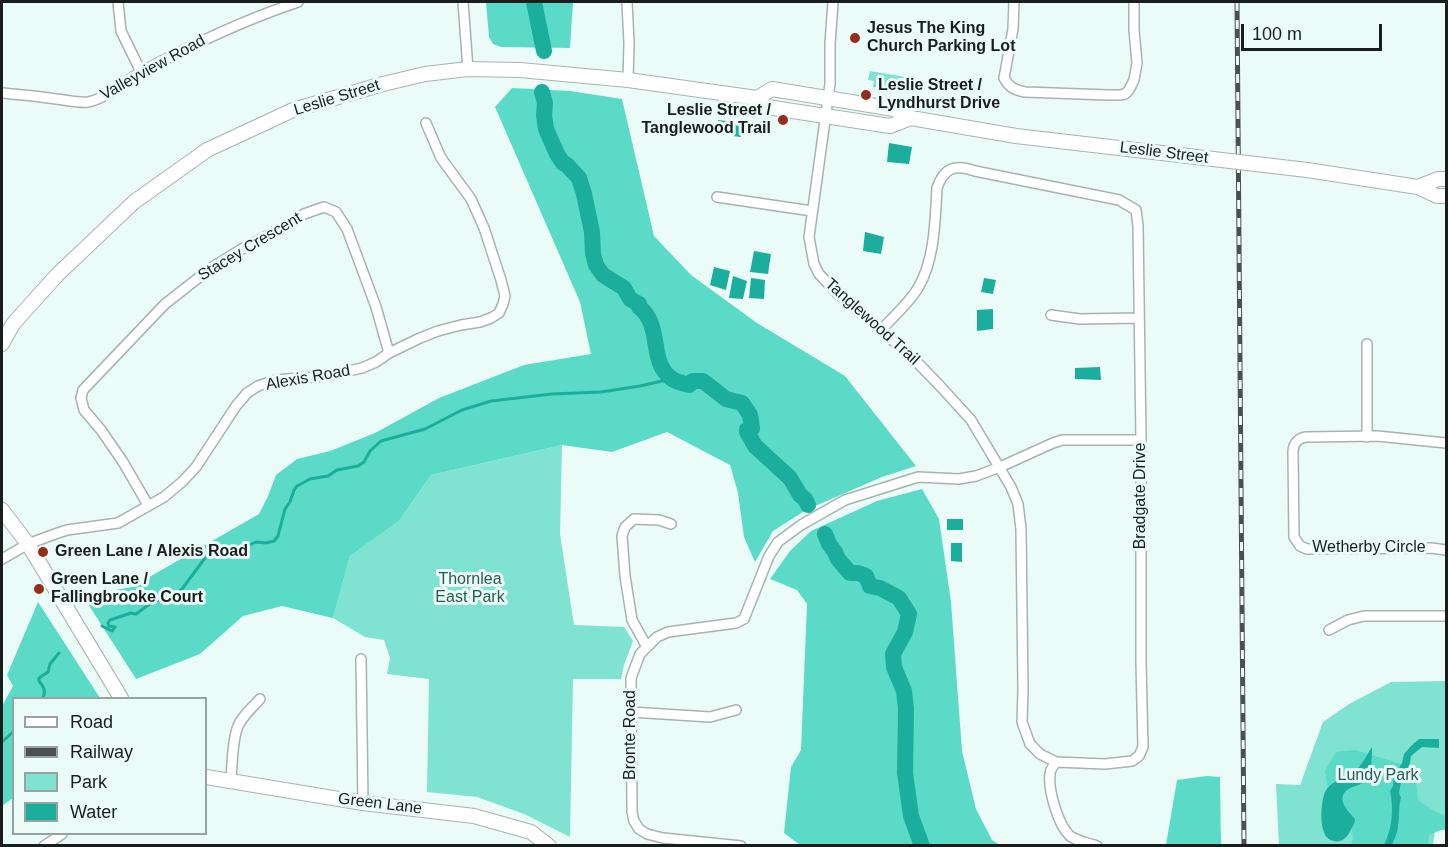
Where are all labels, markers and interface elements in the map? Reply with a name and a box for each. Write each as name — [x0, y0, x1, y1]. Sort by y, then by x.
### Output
scale bar — [1244, 12, 1385, 50]
place label: Jesus The King Church Parking Lot — [867, 19, 1015, 57]
text: 100 m — [1252, 24, 1302, 44]
street label: Valleyview Road — [97, 31, 209, 105]
marker: Jesus The King Church Parking Lot — [848, 31, 862, 45]
street label: Leslie Street — [292, 76, 382, 120]
place label: Leslie Street / Lyndhurst Drive — [878, 76, 1000, 114]
marker: Leslie Street / Lyndhurst Drive — [859, 88, 873, 102]
place label: Leslie Street / Tanglewood Trail — [642, 101, 771, 139]
marker: Leslie Street / Tanglewood Trail — [776, 113, 790, 127]
street label: Leslie Street — [1119, 138, 1209, 168]
street label: Stacey Crescent — [195, 209, 305, 285]
street label: Tanglewood Trail — [821, 275, 923, 369]
street label: Alexis Road — [264, 361, 352, 395]
street label: Bradgate Drive — [1131, 443, 1151, 549]
street label: Wetherby Circle — [1312, 538, 1426, 558]
place label: Green Lane / Alexis Road — [55, 542, 248, 562]
marker: Green Lane / Alexis Road — [36, 545, 50, 559]
place label: Green Lane / Fallingbrooke Court — [51, 570, 203, 608]
park label: Thornlea East Park — [435, 570, 505, 608]
marker: Green Lane / Fallingbrooke Court — [32, 582, 46, 596]
street label: Bronte Road — [621, 690, 641, 780]
legend — [12, 697, 207, 835]
text: Road — [70, 712, 113, 732]
text: Railway — [70, 742, 133, 762]
park label: Lundy Park — [1338, 766, 1418, 786]
text: Park — [70, 772, 107, 792]
street label: Green Lane — [337, 789, 423, 819]
text: Water — [70, 802, 117, 822]

